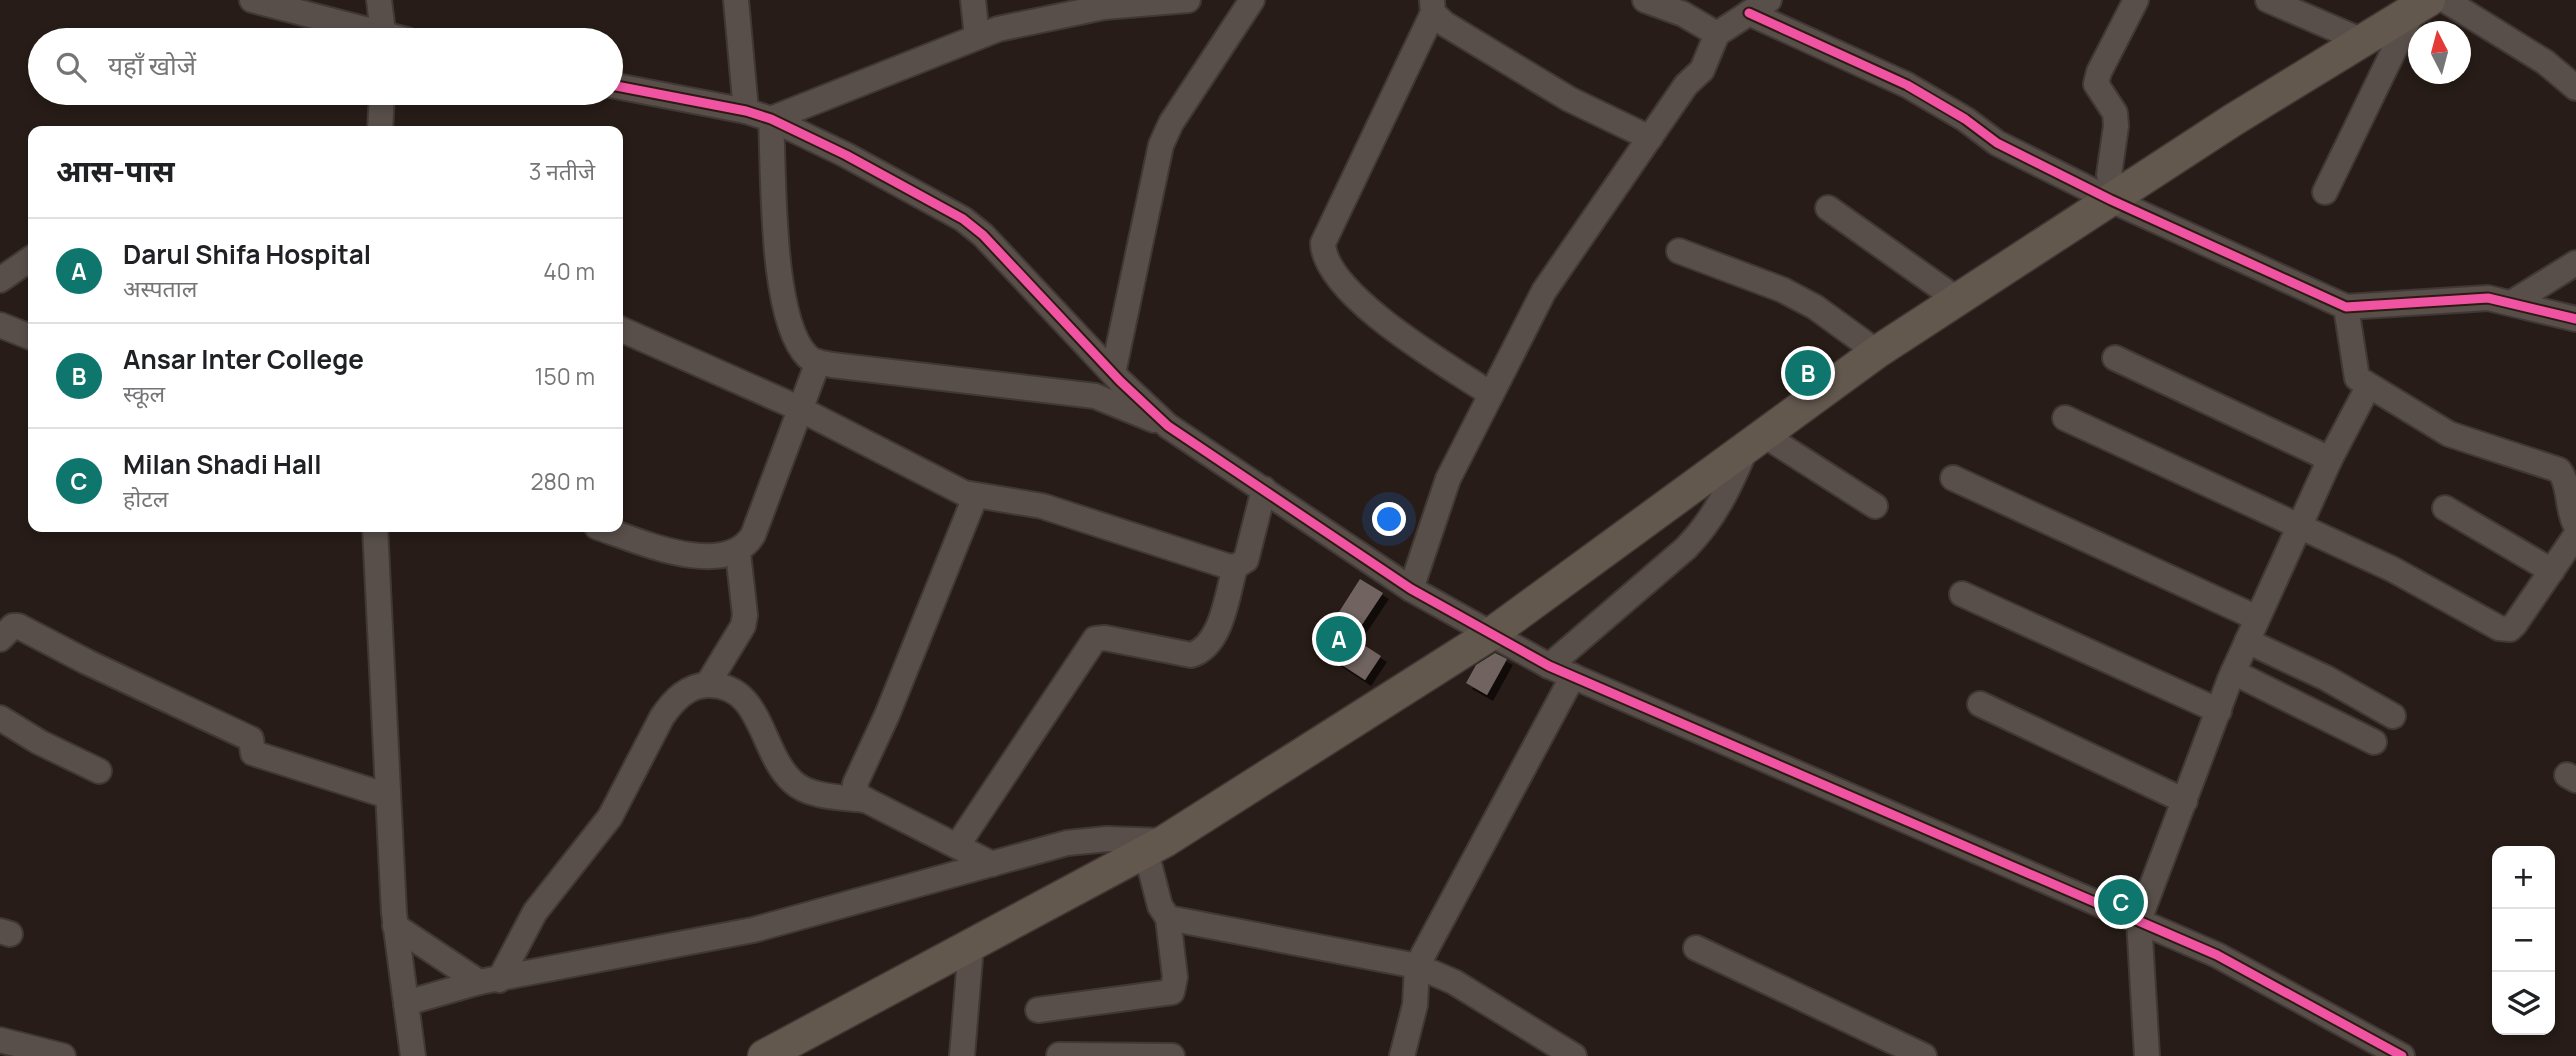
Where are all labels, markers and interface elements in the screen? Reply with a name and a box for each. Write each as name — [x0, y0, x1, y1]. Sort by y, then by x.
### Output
north arrow — [2408, 21, 2471, 84]
search box — [28, 28, 623, 105]
text: यहाँ खोजें — [108, 47, 196, 83]
icon: search — [52, 48, 90, 86]
text: आस-पास — [56, 150, 175, 191]
text: 3 नतीजे — [529, 155, 595, 187]
text: Darul Shifa Hospital — [123, 236, 371, 272]
text: A — [71, 255, 87, 287]
text: 40 m — [543, 255, 595, 287]
text: अस्पताल — [123, 272, 197, 304]
text: Ansar Inter College — [123, 341, 364, 377]
pin: B — [1785, 347, 1831, 399]
text: B — [72, 360, 86, 392]
text: 150 m — [535, 360, 595, 392]
text: स्कूल — [123, 377, 165, 409]
text: Milan Shadi Hall — [123, 446, 321, 482]
text: C — [71, 465, 88, 497]
text: 280 m — [530, 465, 595, 497]
text: होटल — [123, 482, 168, 514]
your location — [1372, 502, 1406, 536]
pin: A — [1316, 613, 1362, 665]
map controls — [2492, 846, 2555, 1035]
button: + — [2492, 846, 2555, 909]
pin: C — [2098, 876, 2144, 928]
button: − — [2492, 909, 2555, 972]
button: layers — [2492, 972, 2555, 1035]

